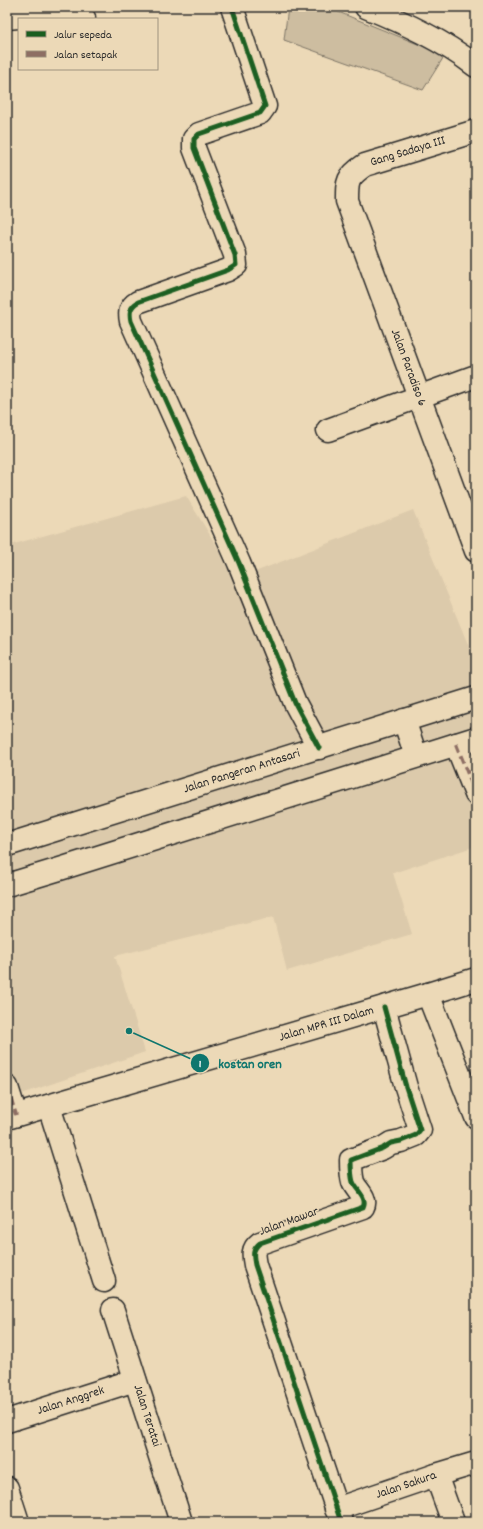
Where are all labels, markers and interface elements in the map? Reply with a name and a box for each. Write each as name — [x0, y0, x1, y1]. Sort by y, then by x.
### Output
legend — [18, 18, 158, 70]
text: Jalur sepeda — [54, 27, 112, 44]
text: Jalan setapak — [54, 47, 117, 64]
street label: Gang Sadaya III — [368, 132, 448, 172]
street label: Jalan Paradiso 6 — [385, 326, 431, 409]
street label: Jalan Pangeran Antasari — [181, 744, 303, 799]
street label: Jalan MPR III Dalam — [277, 1001, 376, 1047]
callout: kostan oren — [190, 1050, 289, 1076]
text: kostan oren — [218, 1055, 282, 1075]
text: 1 — [199, 1056, 202, 1073]
street label: Jalan Mawar — [257, 1202, 322, 1242]
street label: Jalan Anggrek — [35, 1381, 107, 1420]
street label: Jalan Teratai — [128, 1382, 166, 1450]
street label: Jalan Sakura — [373, 1466, 440, 1504]

